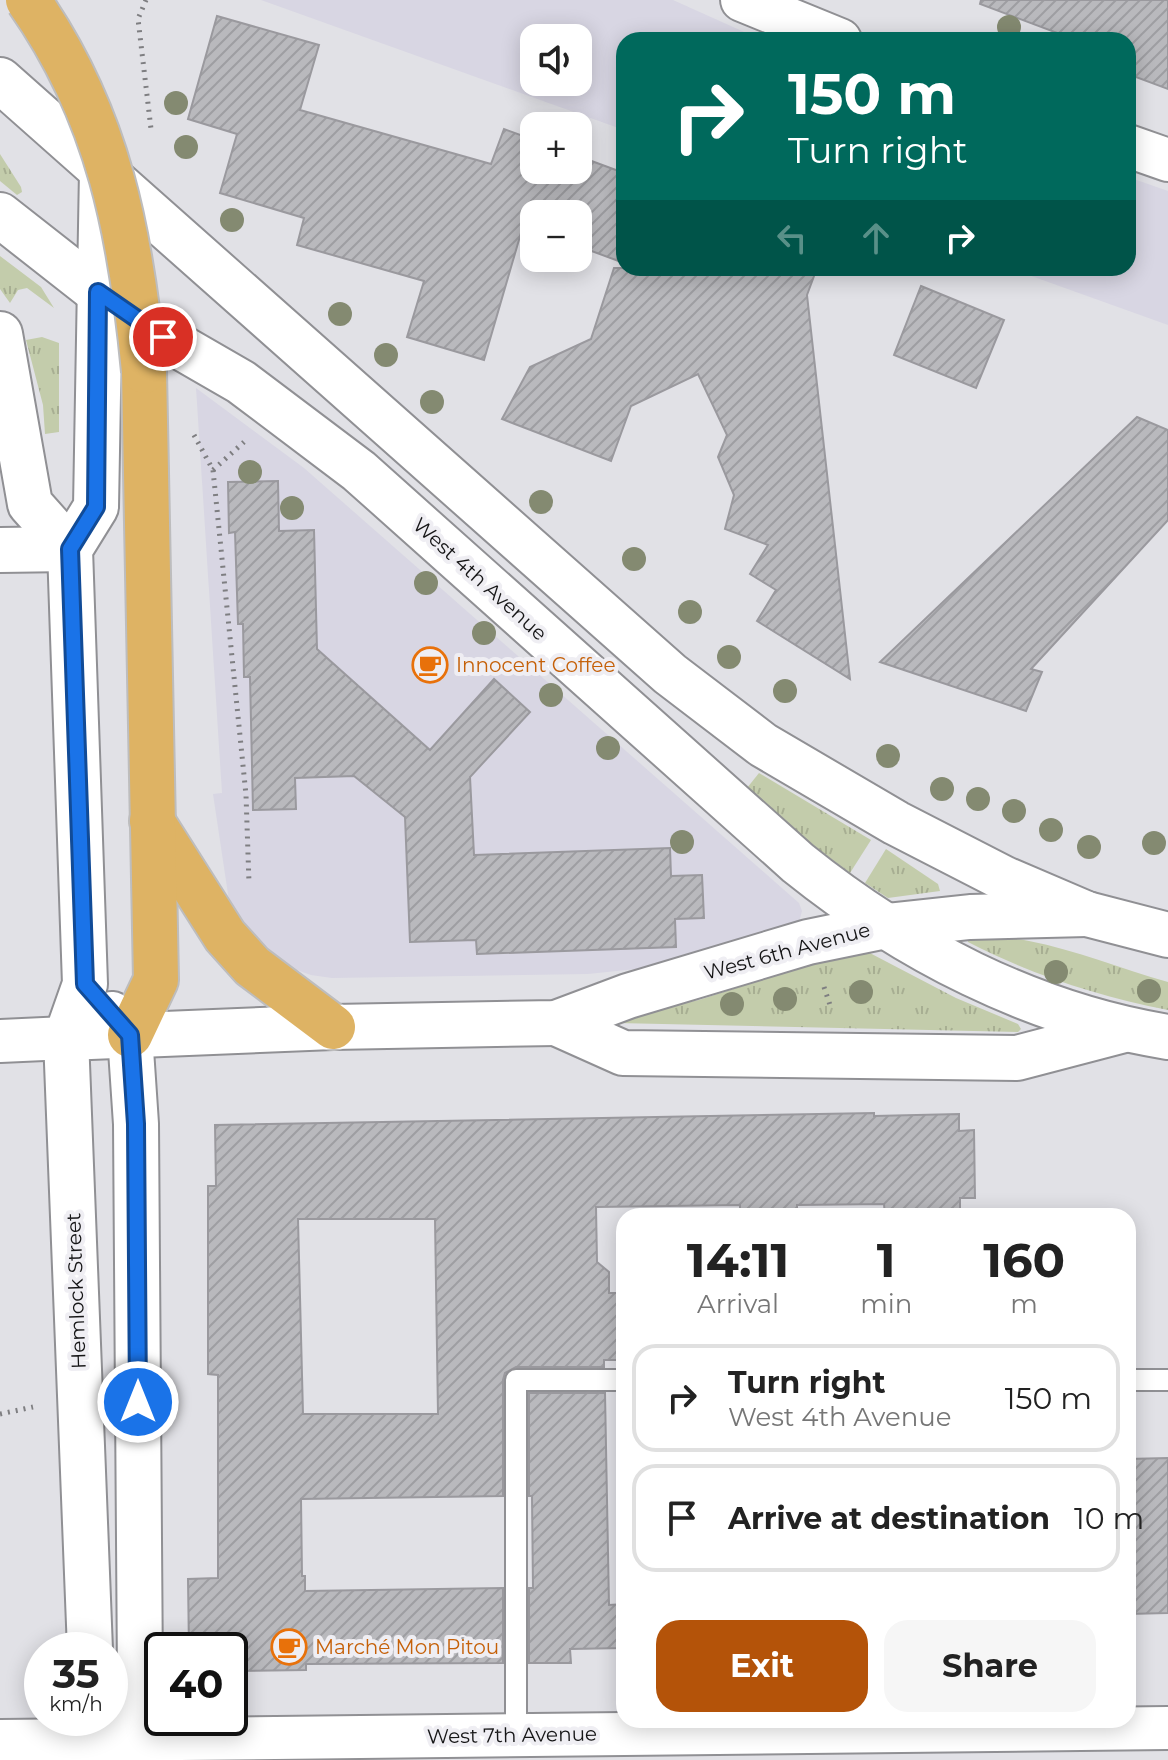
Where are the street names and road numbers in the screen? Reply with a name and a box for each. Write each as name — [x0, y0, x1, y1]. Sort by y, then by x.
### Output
street label: West 4th Avenue — [408, 513, 552, 645]
street label: West 6th Avenue — [701, 917, 873, 985]
street label: Hemlock Street — [61, 1212, 91, 1370]
street label: West 7th Avenue — [427, 1722, 597, 1748]

